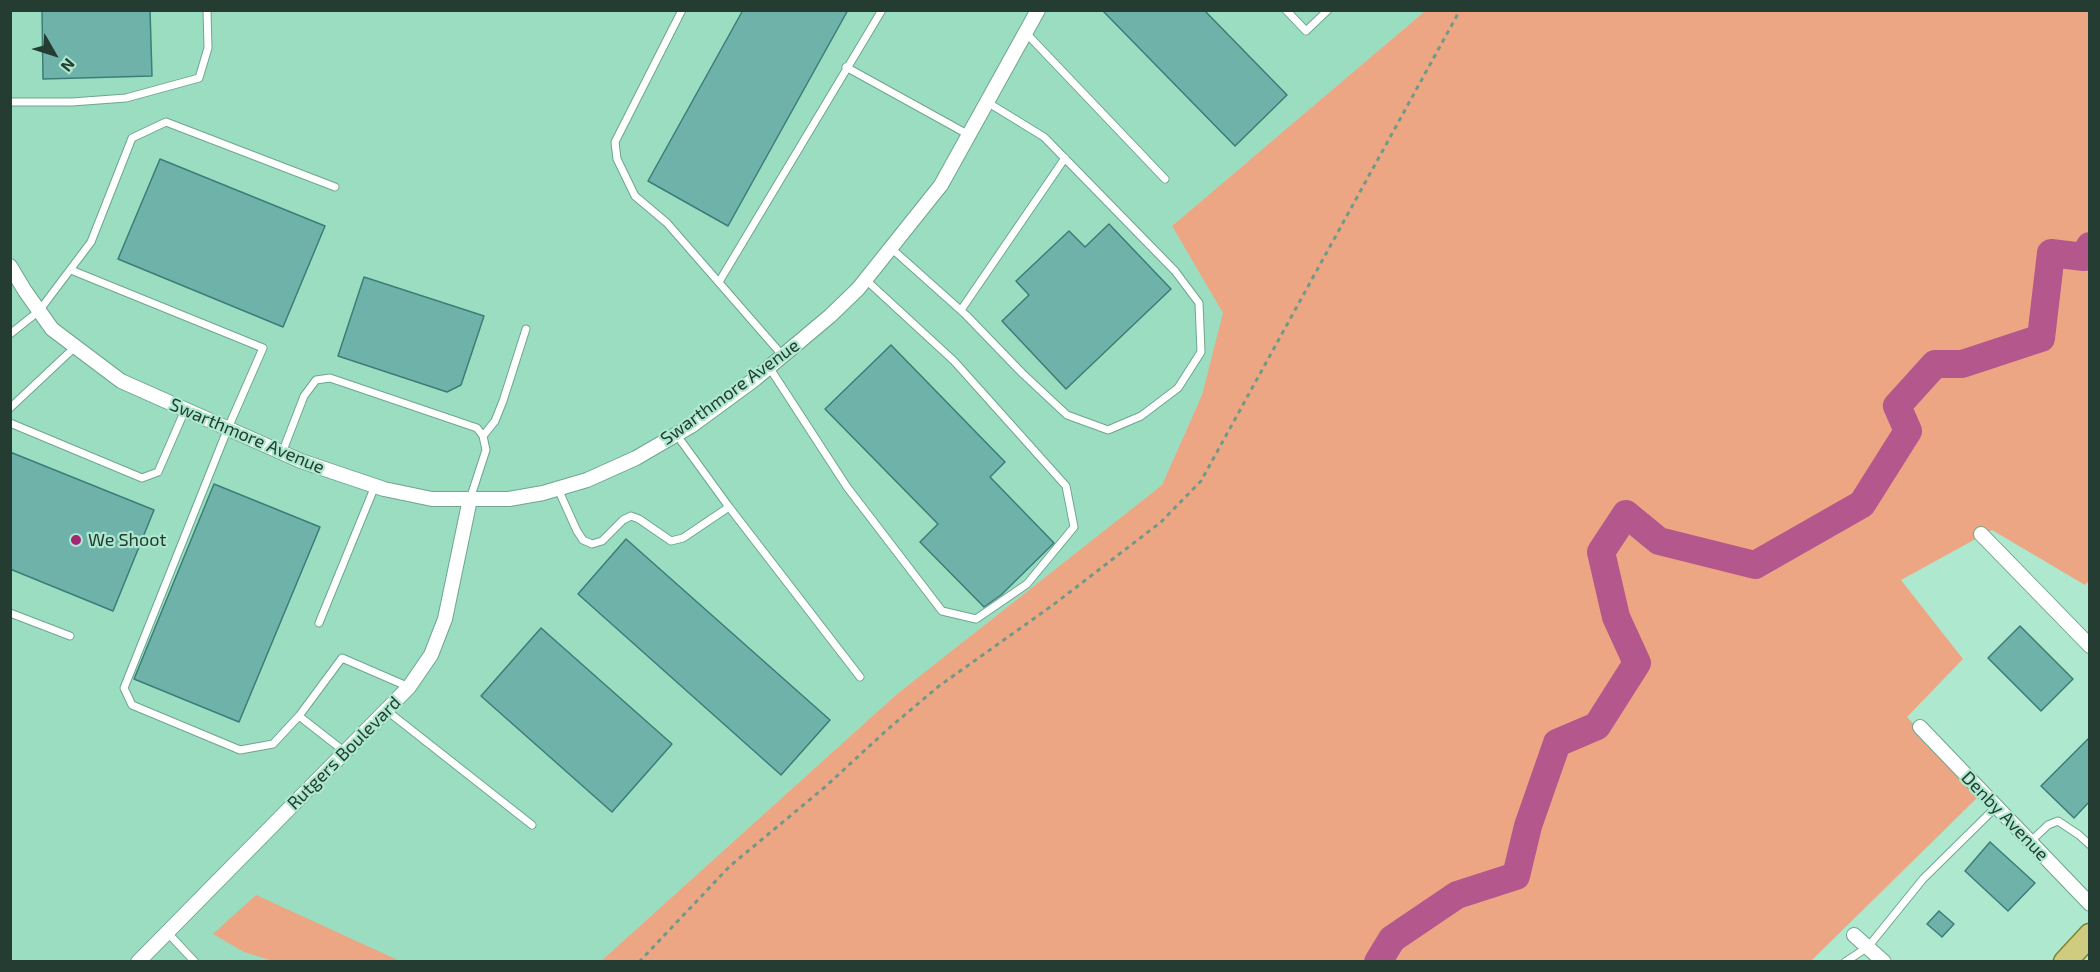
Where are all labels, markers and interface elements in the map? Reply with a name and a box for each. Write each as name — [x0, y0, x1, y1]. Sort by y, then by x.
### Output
north arrow — [24, 24, 84, 84]
text: N — [57, 55, 79, 76]
street label: Swarthmore Avenue — [656, 334, 804, 450]
street label: Swarthmore Avenue — [166, 394, 328, 478]
place label: We Shoot — [88, 529, 166, 551]
marker: We Shoot — [69, 533, 83, 547]
street label: Rutgers Boulevard — [283, 692, 405, 814]
street label: Denby Avenue — [1957, 767, 2053, 865]

